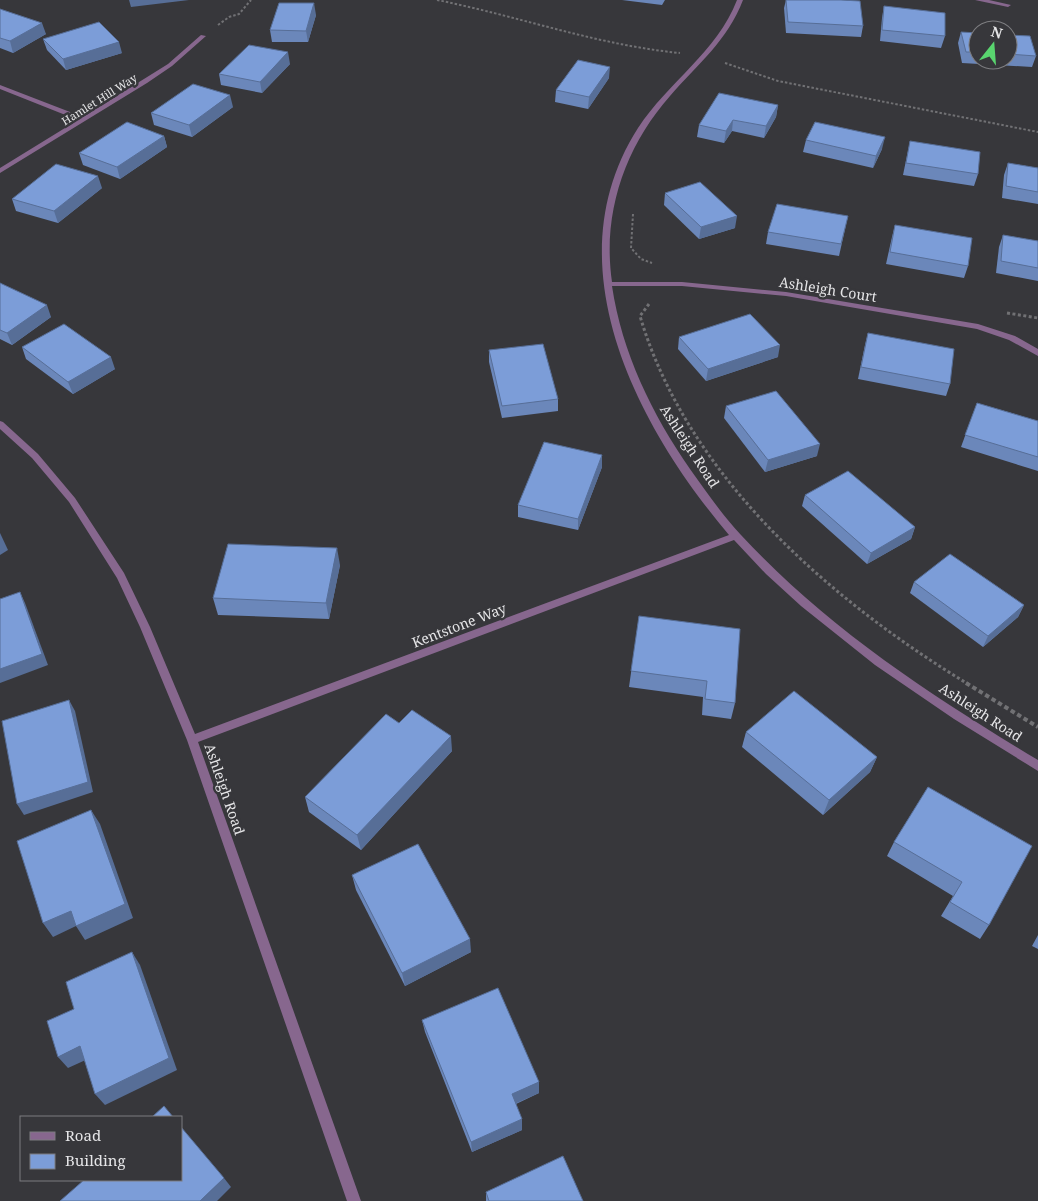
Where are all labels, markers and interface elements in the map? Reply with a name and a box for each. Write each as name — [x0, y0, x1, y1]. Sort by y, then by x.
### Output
north arrow — [968, 20, 1018, 70]
text: N — [989, 21, 1005, 43]
street label: Hamlet Hill Way — [58, 69, 140, 128]
street label: Ashleigh Court — [778, 272, 878, 306]
street label: Ashleigh Road — [656, 401, 724, 491]
street label: Kentstone Way — [409, 598, 509, 652]
street label: Ashleigh Road — [936, 678, 1026, 746]
street label: Ashleigh Road — [201, 741, 250, 837]
legend — [20, 1116, 182, 1181]
text: Road — [65, 1125, 101, 1145]
text: Building — [65, 1150, 126, 1170]

